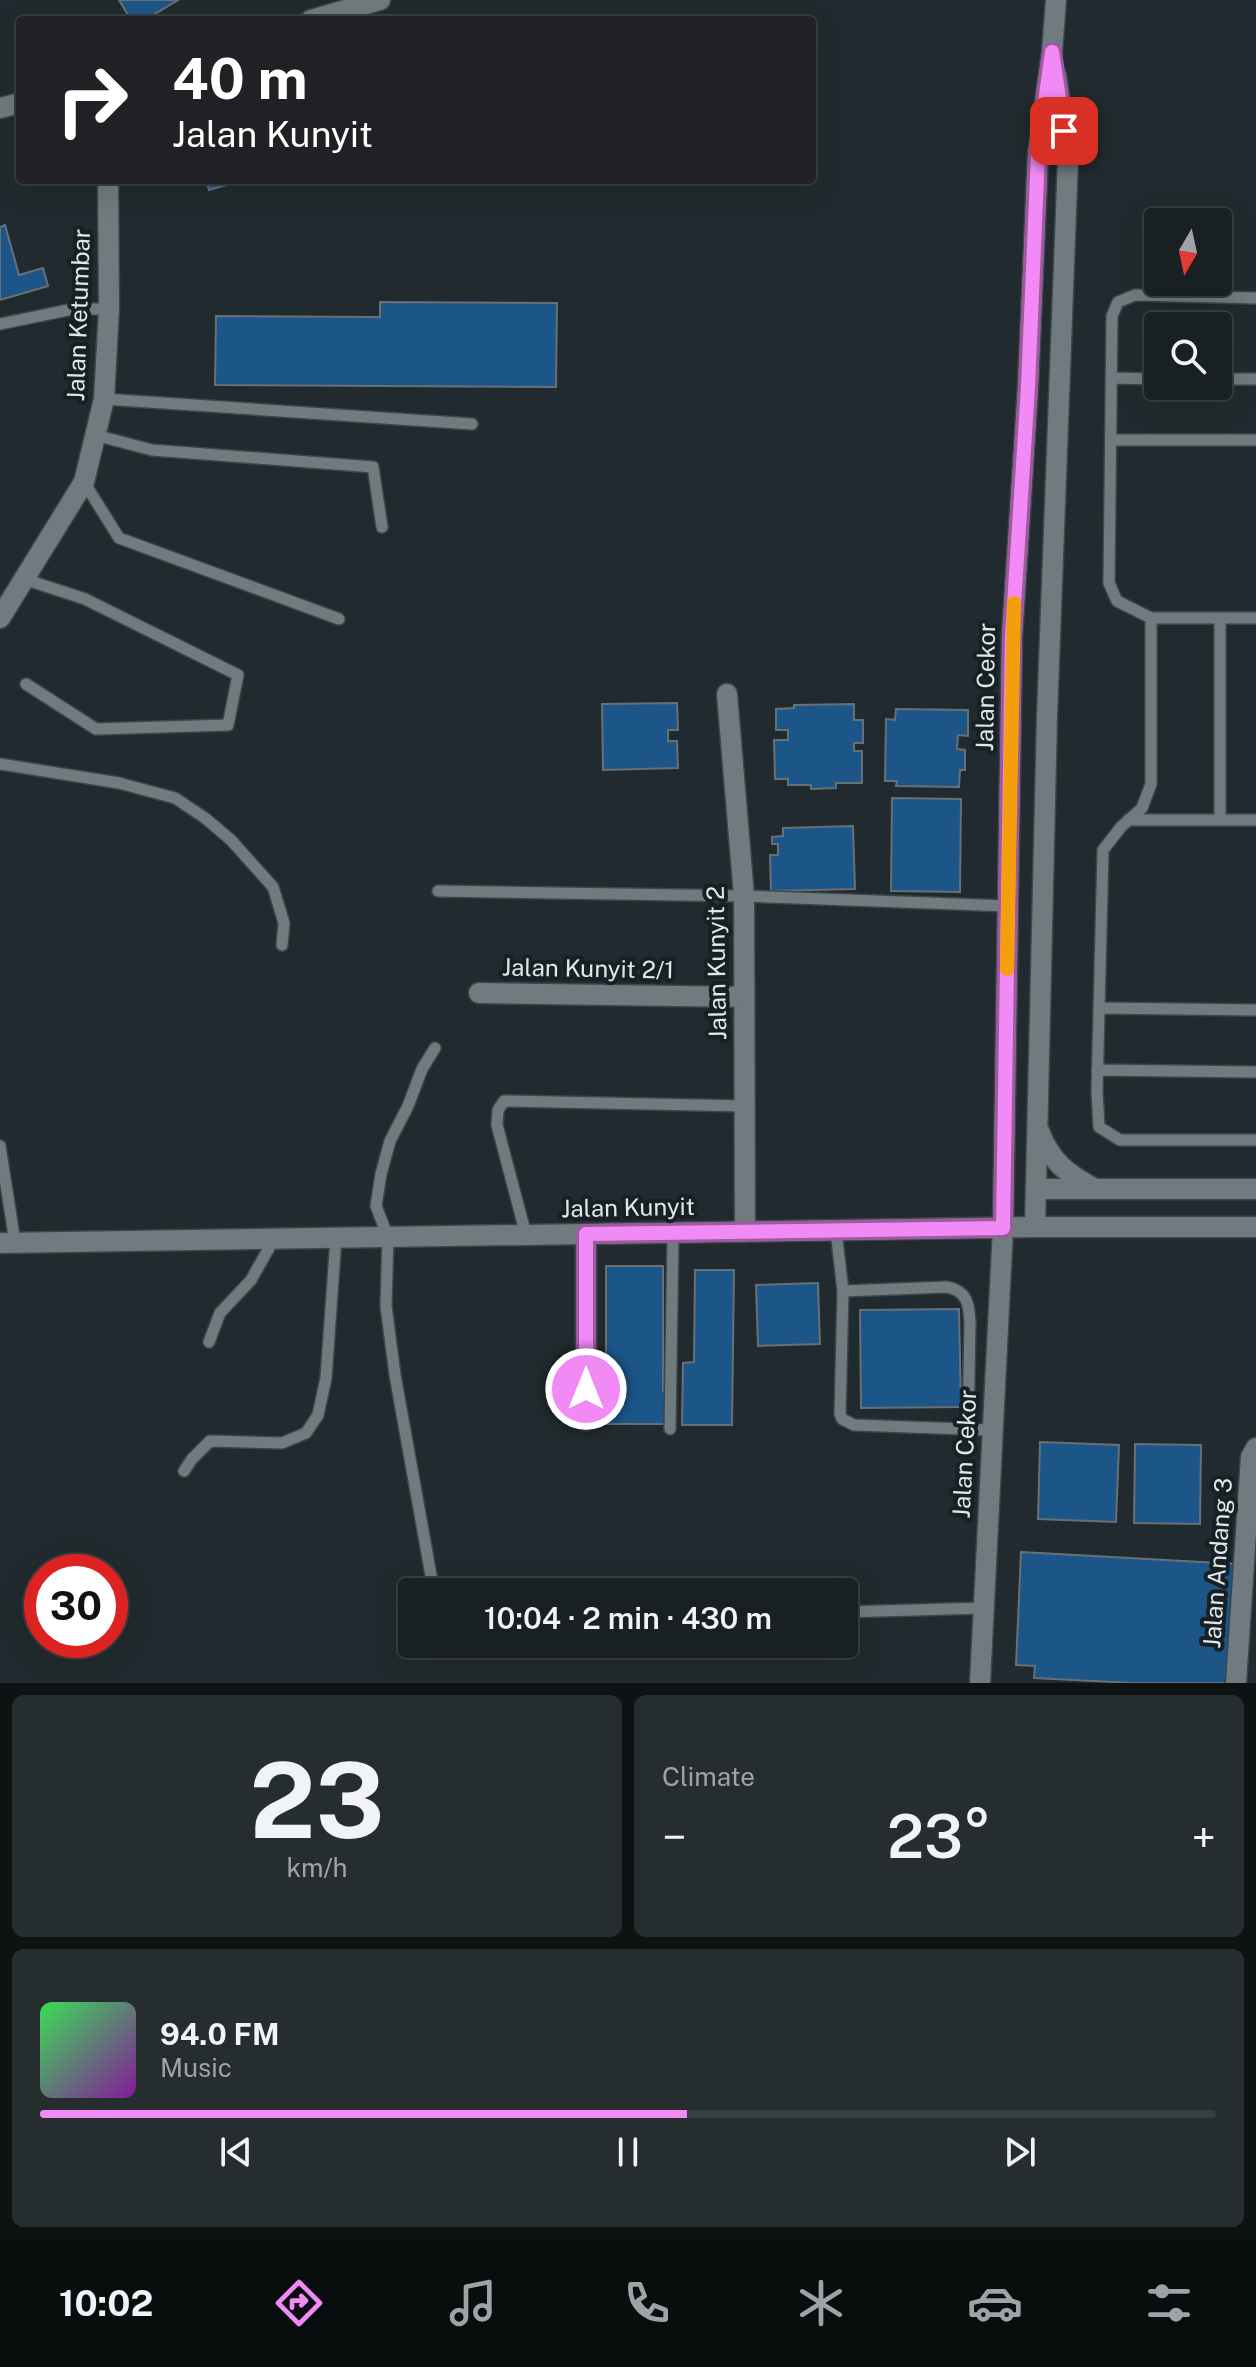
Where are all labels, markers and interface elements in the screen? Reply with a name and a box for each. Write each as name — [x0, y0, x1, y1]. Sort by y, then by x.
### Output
text: 40 m — [172, 46, 308, 112]
icon: right — [40, 48, 144, 152]
pin — [1030, 97, 1098, 165]
icon: arrive — [1042, 109, 1086, 153]
text: Jalan Kunyit — [172, 113, 373, 155]
north arrow — [1144, 208, 1232, 296]
map controls — [1144, 208, 1232, 400]
street label: Jalan Ketumbar — [61, 228, 95, 402]
button: search — [1144, 312, 1232, 400]
street label: Jalan Cekor — [970, 622, 1000, 752]
street label: Jalan Kunyit 2 — [701, 886, 731, 1040]
street label: Jalan Kunyit 2/1 — [502, 952, 674, 984]
street label: Jalan Kunyit — [561, 1192, 695, 1222]
position arrow — [544, 1347, 628, 1431]
street label: Jalan Cekor — [947, 1389, 981, 1519]
street label: Jalan Andang 3 — [1197, 1477, 1237, 1649]
speed limit sign: 30 — [24, 1554, 128, 1658]
text: 10:04 · 2 min · 430 m — [484, 1600, 772, 1636]
text: 23 — [249, 1739, 385, 1861]
text: Climate — [662, 1761, 755, 1792]
text: 23° — [887, 1801, 991, 1872]
text: − — [662, 1811, 686, 1863]
text: + — [1192, 1811, 1216, 1863]
text: km/h — [286, 1852, 348, 1883]
text: 94.0 FM — [160, 2016, 279, 2052]
text: Music — [160, 2052, 232, 2083]
icon: previous — [214, 2130, 258, 2174]
icon: pause — [606, 2130, 650, 2174]
icon: next — [998, 2130, 1042, 2174]
icon: directions — [271, 2275, 327, 2331]
icon: music — [445, 2275, 501, 2331]
icon: phone — [619, 2275, 675, 2331]
icon: climate — [793, 2275, 849, 2331]
icon: car — [967, 2275, 1023, 2331]
icon: filters — [1141, 2275, 1197, 2331]
text: 10:02 — [59, 2282, 153, 2324]

